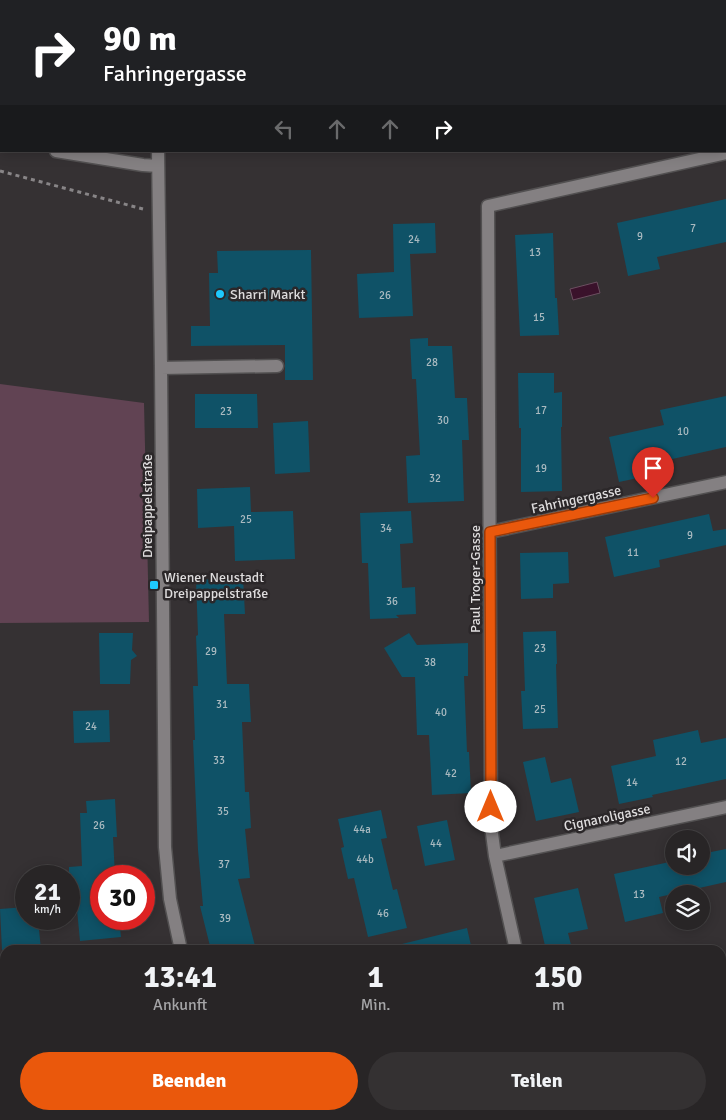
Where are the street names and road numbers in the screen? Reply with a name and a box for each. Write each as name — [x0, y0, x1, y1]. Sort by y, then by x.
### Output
street label: Dreipappelstraße — [139, 454, 156, 558]
street label: Fahringergasse — [530, 482, 623, 517]
street label: Paul Troger-Gasse — [467, 525, 484, 633]
street label: Cignaroligasse — [562, 800, 652, 835]

